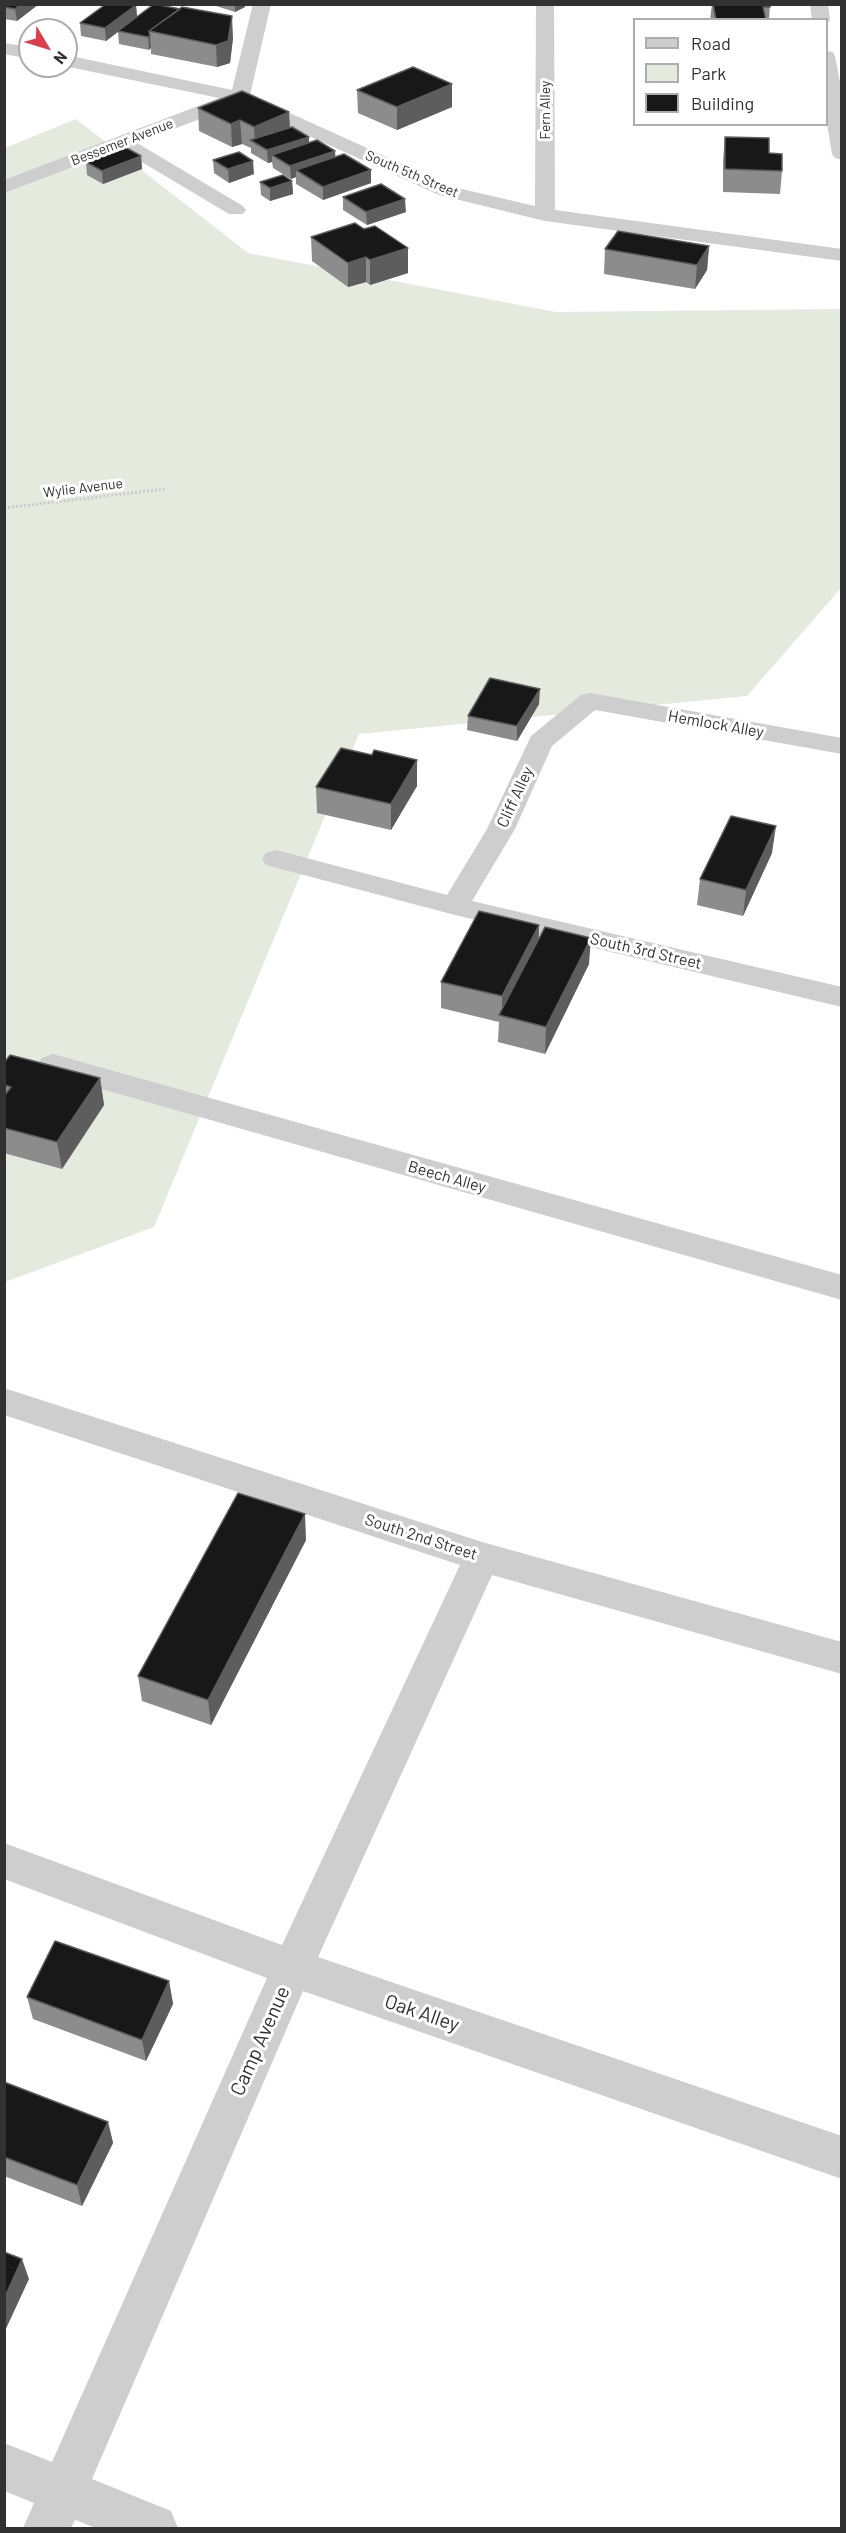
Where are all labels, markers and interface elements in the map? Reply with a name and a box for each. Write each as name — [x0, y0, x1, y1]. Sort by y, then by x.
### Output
north arrow — [18, 18, 78, 78]
legend — [633, 18, 828, 126]
text: Road — [691, 32, 731, 54]
text: N — [50, 48, 72, 68]
text: Park — [691, 62, 726, 84]
street label: Fern Alley — [537, 81, 553, 139]
text: Building — [691, 92, 754, 114]
street label: Bessemer Avenue — [68, 115, 176, 169]
street label: South 5th Street — [363, 147, 461, 201]
street label: Wylie Avenue — [42, 475, 124, 501]
street label: Hemlock Alley — [667, 706, 765, 742]
street label: Cliff Alley — [493, 764, 537, 830]
street label: South 3rd Street — [588, 929, 704, 973]
street label: Beech Alley — [406, 1157, 488, 1197]
street label: South 2nd Street — [362, 1510, 480, 1564]
street label: Camp Avenue — [225, 1983, 295, 2099]
street label: Oak Alley — [381, 1989, 463, 2037]

